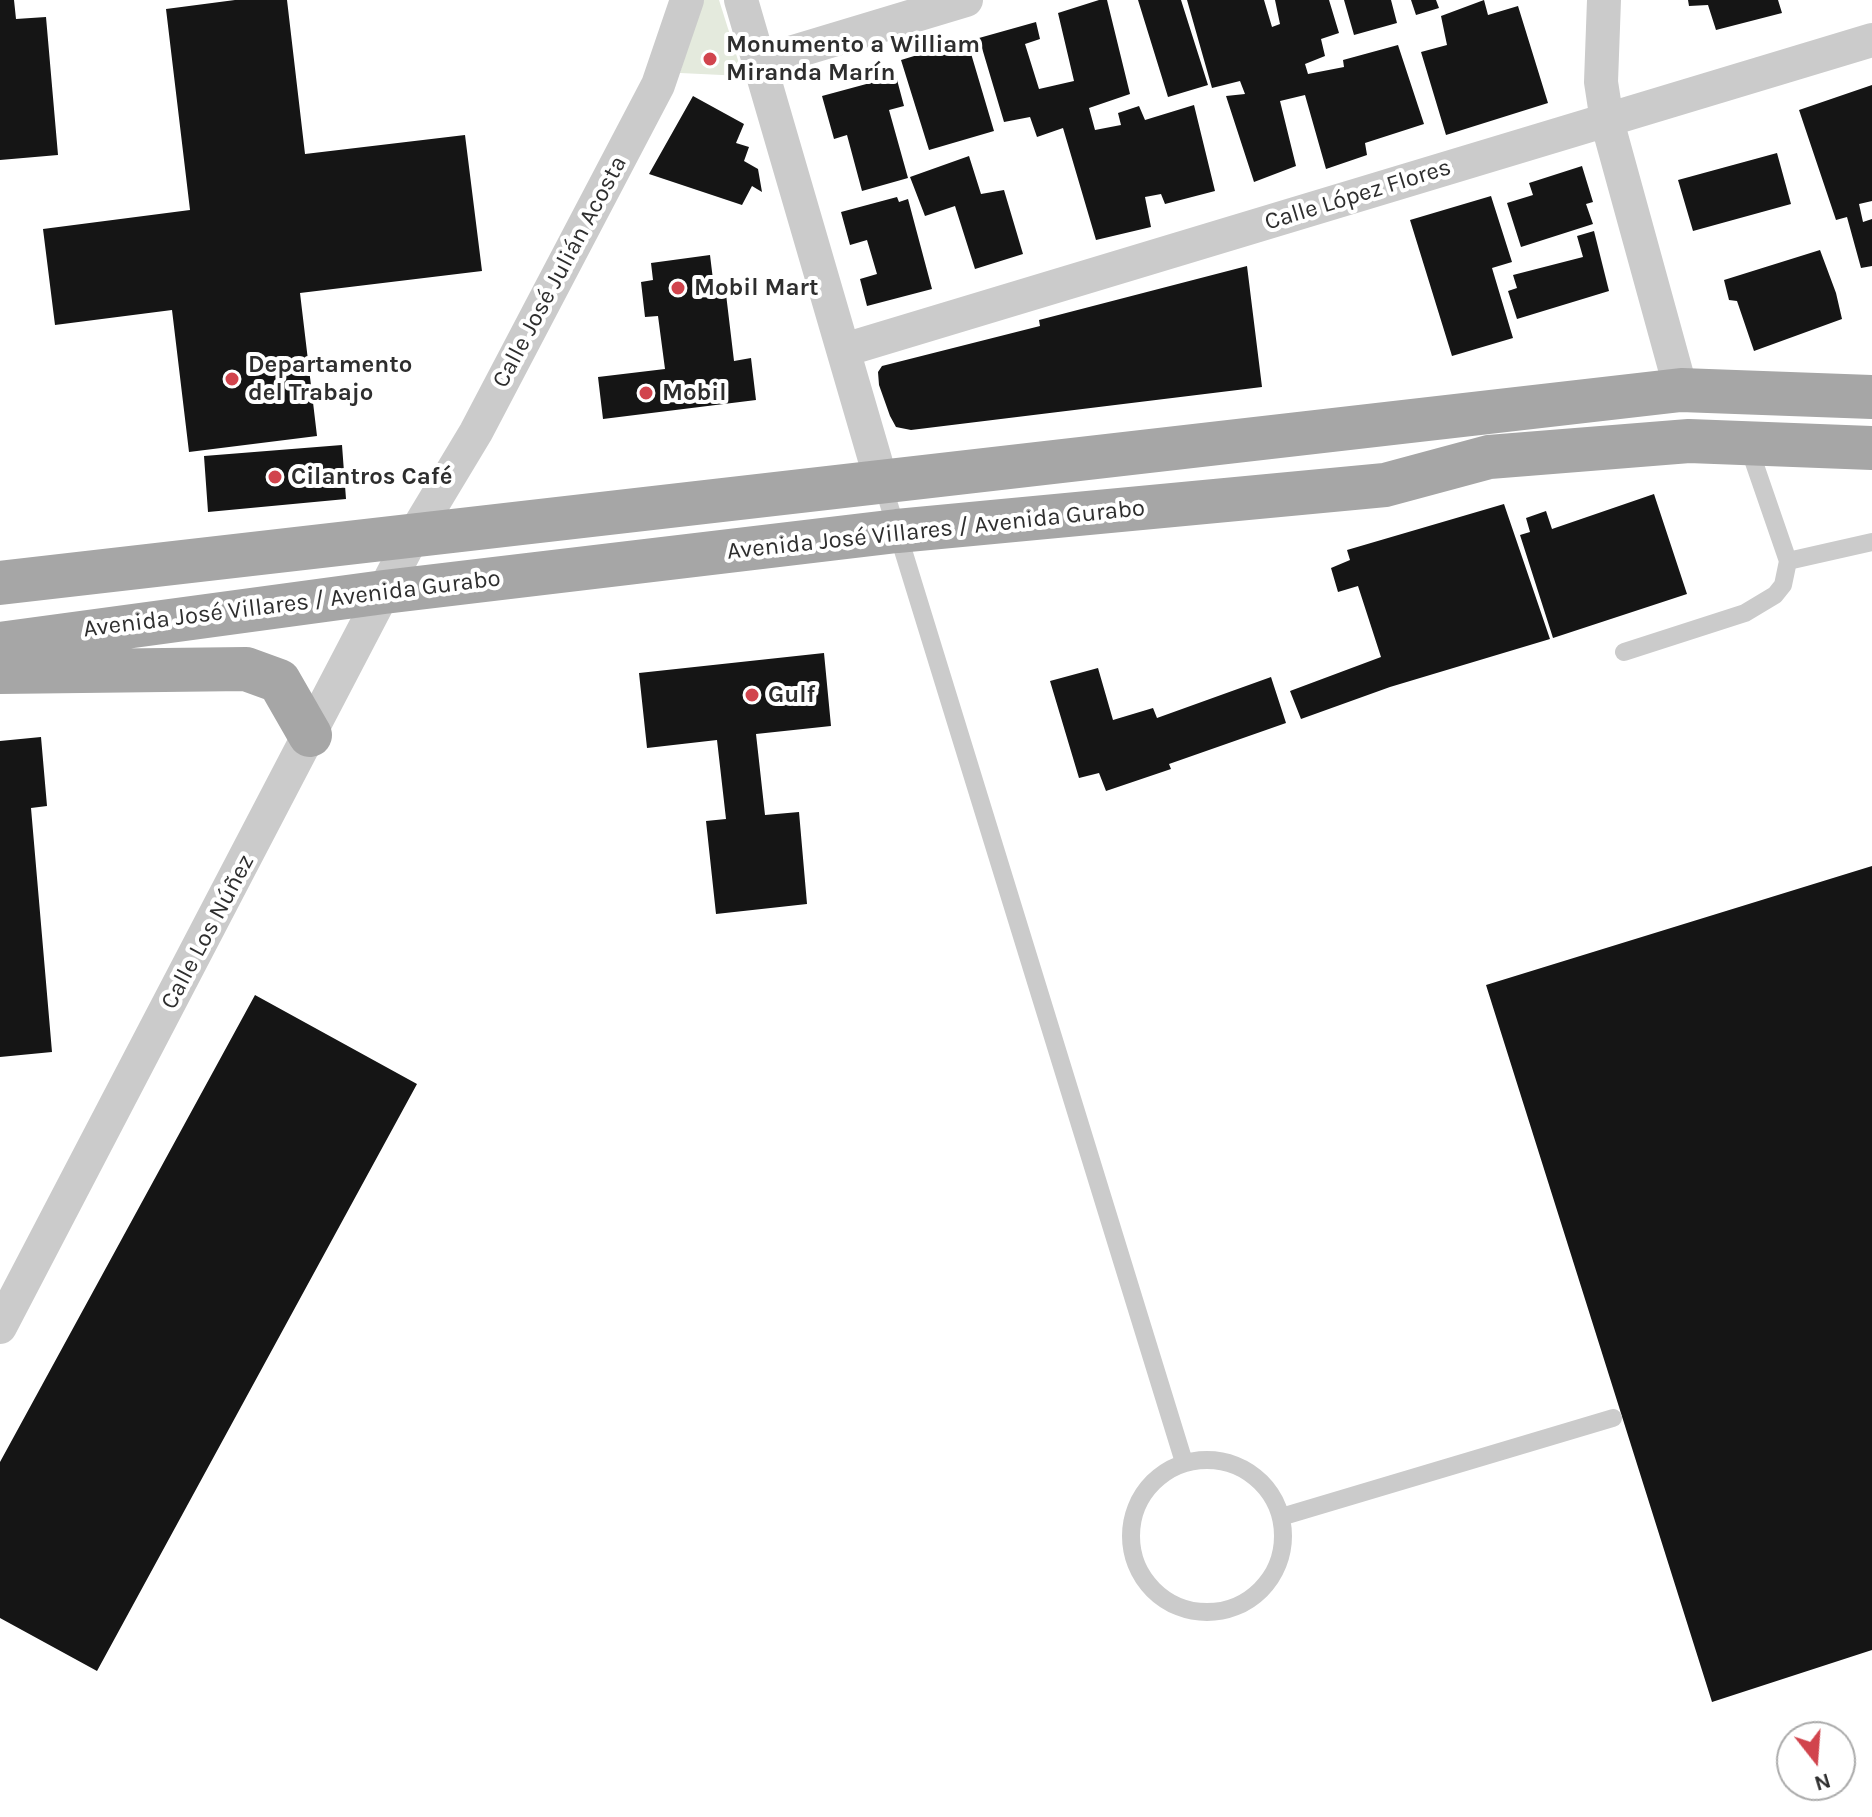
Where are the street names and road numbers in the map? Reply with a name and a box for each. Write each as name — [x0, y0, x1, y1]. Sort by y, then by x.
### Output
street label: Calle José Julián Acosta — [487, 151, 633, 393]
street label: Calle López Flores — [1261, 153, 1455, 237]
street label: Avenida José Villares / Avenida Gurabo — [726, 494, 1146, 566]
street label: Avenida José Villares / Avenida Gurabo — [82, 564, 502, 644]
street label: Calle Los Núñez — [155, 850, 261, 1014]

